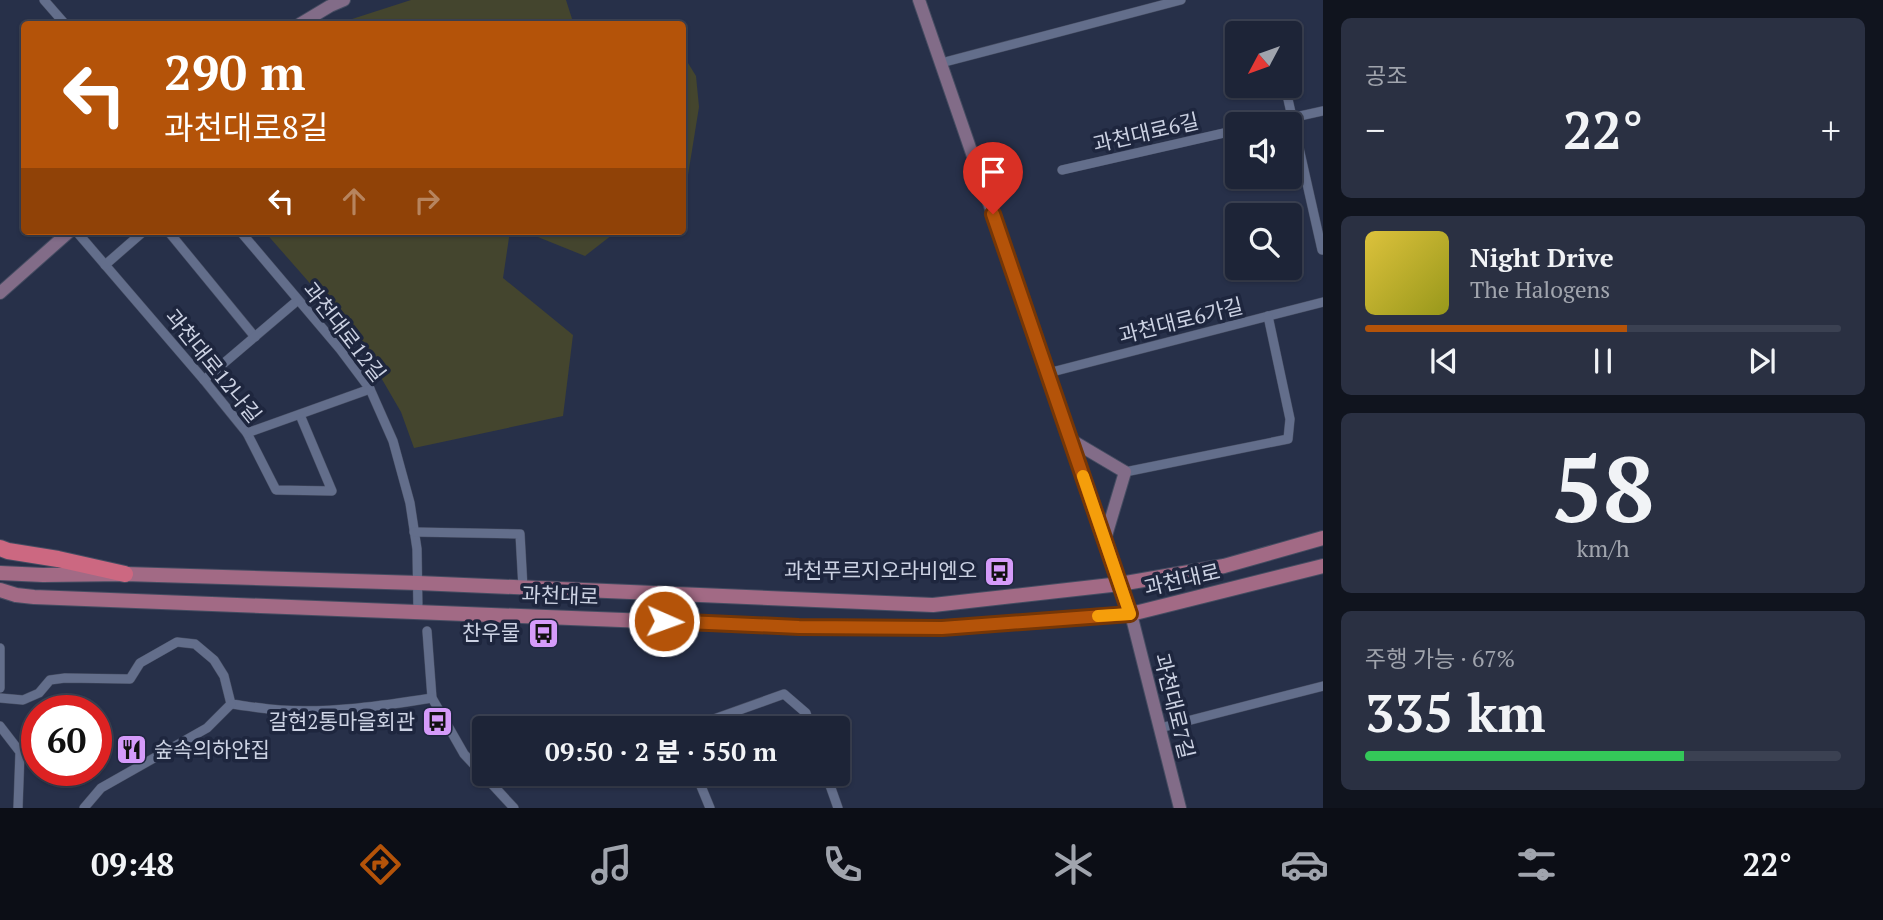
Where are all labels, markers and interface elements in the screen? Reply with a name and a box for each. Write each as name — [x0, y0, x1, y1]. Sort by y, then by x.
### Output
north arrow — [1225, 21, 1302, 98]
map controls — [1225, 21, 1302, 280]
text: 290 m — [164, 39, 306, 104]
icon: left — [49, 49, 140, 140]
text: 공조 — [1365, 60, 1407, 91]
text: 22° — [1563, 95, 1643, 164]
text: − — [1365, 105, 1385, 155]
text: + — [1821, 105, 1841, 155]
text: 과천대로8길 — [164, 106, 328, 148]
street label: 과천대로6길 — [1090, 106, 1201, 158]
button: sound — [1225, 112, 1302, 189]
pin — [963, 142, 1023, 214]
icon: arrive — [974, 153, 1012, 191]
icon: left — [262, 182, 300, 220]
icon: ahead — [335, 182, 373, 220]
icon: right — [408, 182, 446, 220]
button: search — [1225, 203, 1302, 280]
text: Night Drive — [1470, 240, 1614, 274]
text: The Halogens — [1470, 274, 1610, 305]
street label: 과천대로12길 — [297, 276, 392, 387]
street label: 과천대로6가길 — [1116, 291, 1246, 349]
street label: 과천대로12나길 — [159, 303, 268, 428]
icon: previous — [1425, 342, 1463, 380]
icon: pause — [1584, 342, 1622, 380]
icon: next — [1743, 342, 1781, 380]
text: 58 — [1552, 427, 1654, 548]
text: km/h — [1576, 533, 1630, 564]
bus stop icon: 과천푸르지오라비엔오 — [983, 554, 1017, 588]
place label: 과천푸르지오라비엔오 — [784, 556, 977, 584]
street label: 과천대로 — [1141, 557, 1223, 601]
street label: 과천대로 — [521, 580, 599, 610]
position arrow — [627, 584, 701, 658]
bus stop icon: 찬우물 — [526, 616, 560, 650]
place label: 찬우물 — [462, 618, 520, 646]
text: 주행 가능 · 67% — [1365, 643, 1515, 674]
street label: 과천대로7길 — [1148, 650, 1202, 761]
text: 335 km — [1365, 678, 1546, 747]
speed limit sign: 60 — [21, 695, 112, 786]
bus stop icon: 갈현2통마을회관 — [421, 705, 455, 739]
place label: 갈현2통마을회관 — [269, 707, 415, 735]
restaurant icon: 숲속의하얀집 — [114, 733, 148, 767]
text: 09:50 · 2 분 · 550 m — [545, 734, 777, 768]
place label: 숲속의하얀집 — [154, 735, 270, 763]
icon: directions — [356, 840, 405, 889]
icon: music — [587, 840, 636, 889]
icon: phone — [818, 840, 867, 889]
icon: climate — [1049, 840, 1098, 889]
icon: car — [1280, 840, 1329, 889]
icon: filters — [1512, 840, 1561, 889]
text: 09:48 — [91, 843, 174, 885]
text: 22° — [1743, 843, 1792, 885]

